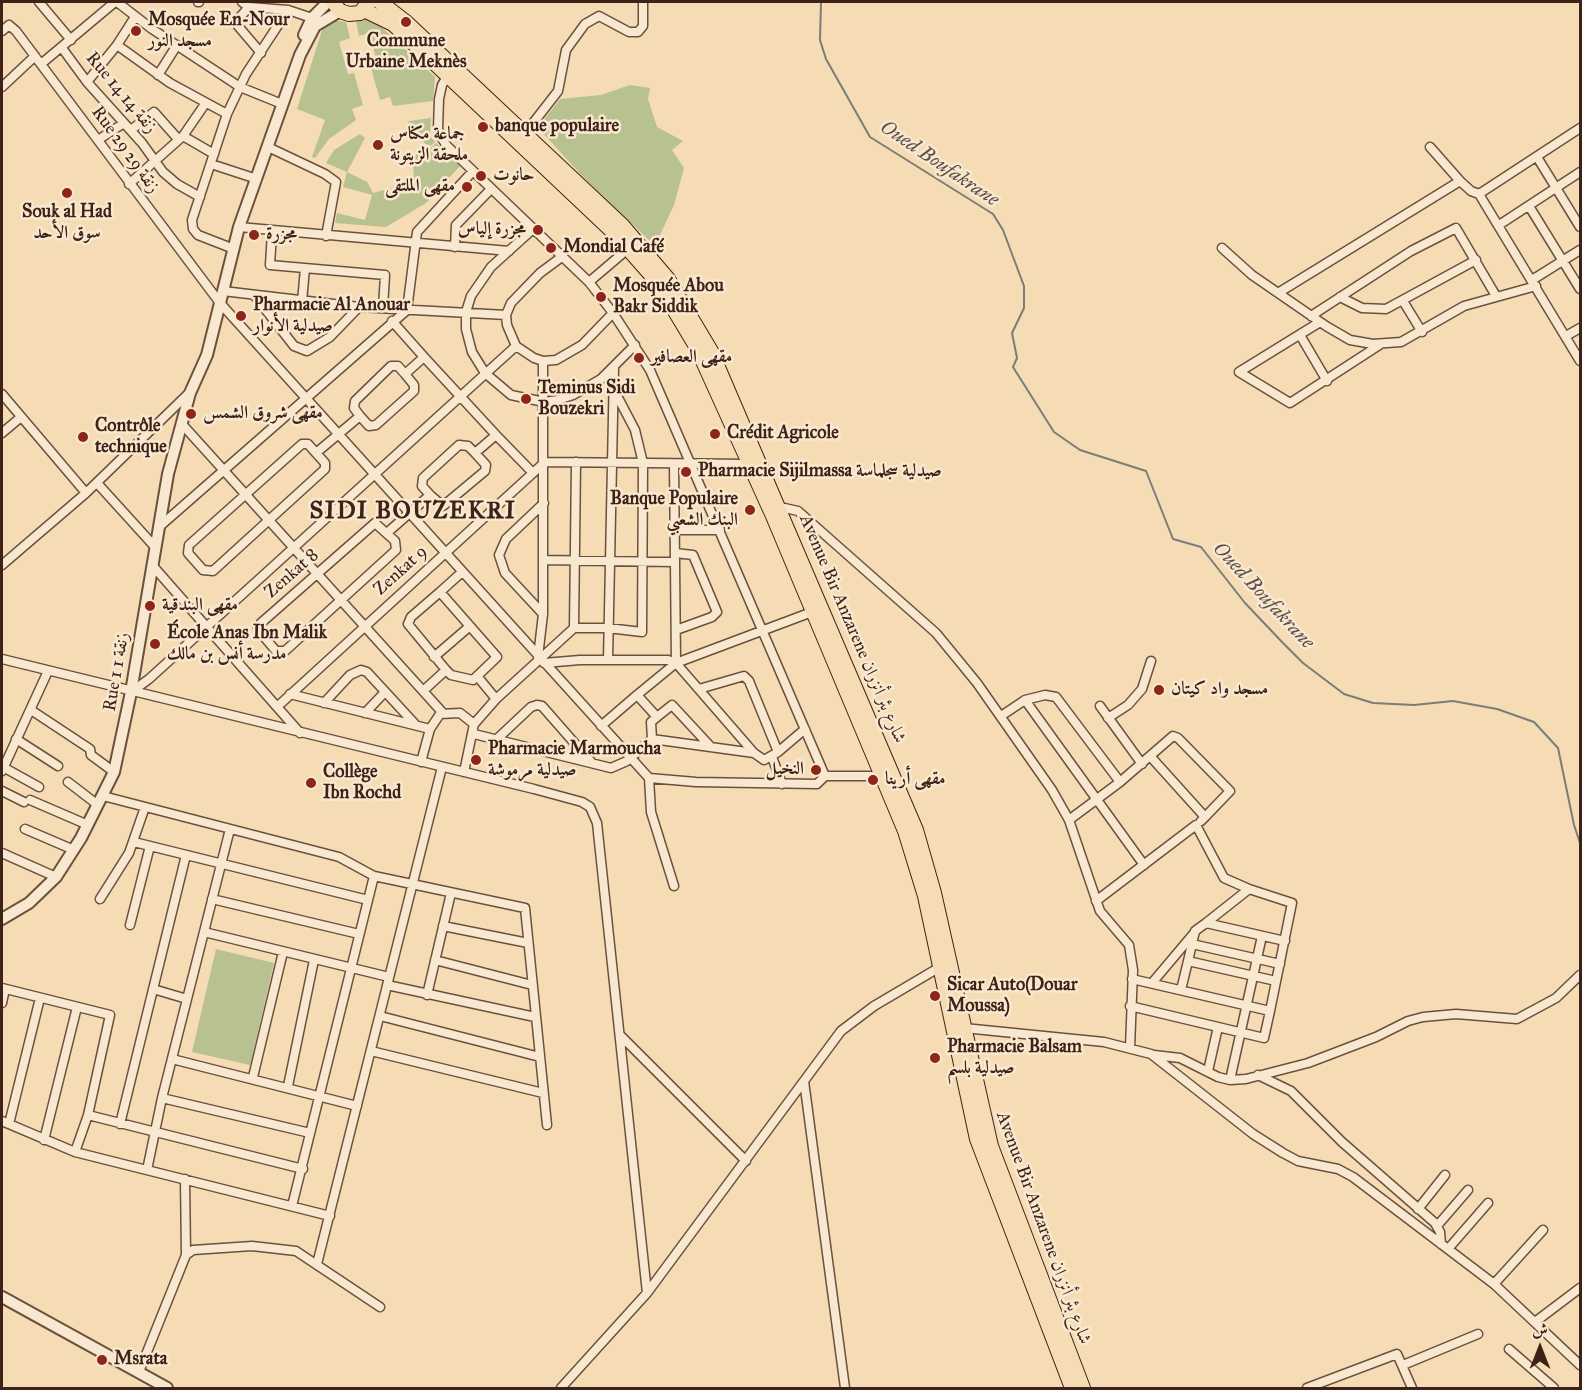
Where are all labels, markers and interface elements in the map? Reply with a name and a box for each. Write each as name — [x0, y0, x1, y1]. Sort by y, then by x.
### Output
place label: Mosquée En-Nour مسجد النور — [148, 10, 290, 52]
marker: Commune Urbaine Meknès — [399, 15, 413, 29]
marker: Mosquée En-Nour مسجد النور — [129, 24, 143, 38]
place label: Commune Urbaine Meknès — [346, 31, 466, 74]
street label: Rue 14 زنقة 14 — [81, 48, 161, 138]
street label: Rue 29 زنقة 29 — [86, 102, 164, 198]
place label: banque populaire — [495, 116, 619, 138]
water label: Oued Boufakrane — [875, 116, 1003, 212]
marker: banque populaire — [476, 120, 490, 134]
place label: جماعة مكناس ملحقة الزيتونة — [390, 124, 468, 166]
marker: جماعة مكناس ملحقة الزيتونة — [371, 138, 385, 152]
place label: حانوت — [493, 165, 534, 187]
marker: حانوت — [474, 169, 488, 183]
place label: مقهى الملتقى — [385, 176, 455, 198]
marker: مقهى الملتقى — [460, 180, 474, 194]
marker: Souk al Had سوق الأحد — [60, 186, 74, 200]
place label: Souk al Had سوق الأحد — [22, 202, 112, 244]
place label: مجزرة إلياس — [458, 219, 526, 241]
marker: مجزرة إلياس — [531, 223, 545, 237]
place label: مجزرة — [266, 224, 297, 246]
marker: مجزرة — [247, 228, 261, 242]
place label: Mondial Café — [563, 237, 664, 259]
marker: Mondial Café — [544, 241, 558, 255]
place label: Mosquée Abou Bakr Siddik — [613, 276, 724, 318]
marker: Mosquée Abou Bakr Siddik — [594, 290, 608, 304]
place label: Pharmacie Al Anouar صيدلية الأنوار — [253, 295, 410, 338]
marker: Pharmacie Al Anouar صيدلية الأنوار — [234, 309, 248, 323]
place label: مقهى العصافير — [651, 347, 732, 369]
marker: مقهى العصافير — [632, 351, 646, 365]
place label: Teminus Sidi Bouzekri — [538, 378, 635, 420]
marker: Teminus Sidi Bouzekri — [519, 392, 533, 406]
place label: مقهى شروق الشمس — [203, 403, 323, 425]
marker: مقهى شروق الشمس — [184, 407, 198, 421]
place label: Contrôle technique — [95, 416, 167, 458]
place label: Crédit Agricole — [727, 423, 839, 445]
marker: Crédit Agricole — [708, 427, 722, 441]
marker: Contrôle technique — [76, 430, 90, 444]
place label: Pharmacie Sijilmassa صيدلية سجلماسة — [698, 461, 942, 483]
marker: Pharmacie Sijilmassa صيدلية سجلماسة — [679, 465, 693, 479]
place label: Banque Populaire البنك الشعبي — [610, 489, 738, 532]
district label: SIDI BOUZEKRI — [310, 498, 516, 526]
marker: Banque Populaire البنك الشعبي — [743, 503, 757, 517]
street label: Avenue Bir Anzarene شارع بئر أنزران — [794, 512, 910, 746]
water label: Oued Boufakrane — [1207, 537, 1319, 655]
street label: Zenkat 9 — [370, 541, 432, 601]
street label: Zenkat 8 — [261, 545, 323, 603]
place label: مقهى البندقية — [162, 595, 238, 617]
marker: مقهى البندقية — [143, 599, 157, 613]
place label: École Anas Ibn Malik مدرسة أنس بن مالك — [167, 623, 327, 666]
street label: Rue 1 زنقة 1 — [99, 631, 135, 713]
marker: École Anas Ibn Malik مدرسة أنس بن مالك — [148, 637, 162, 651]
place label: مسجد واد كيتان — [1171, 679, 1268, 701]
marker: مسجد واد كيتان — [1152, 683, 1166, 697]
place label: Pharmacie Marmoucha صيدلية مرموشة — [488, 739, 661, 782]
marker: Pharmacie Marmoucha صيدلية مرموشة — [469, 753, 483, 767]
place label: النخيل — [766, 759, 804, 781]
place label: Collège Ibn Rochd — [323, 762, 401, 804]
marker: النخيل — [809, 763, 823, 777]
place label: مقهى أرينا — [885, 769, 946, 791]
marker: مقهى أرينا — [866, 773, 880, 787]
marker: Collège Ibn Rochd — [304, 776, 318, 790]
place label: Sicar Auto(Douar Moussa) — [947, 975, 1077, 1018]
marker: Sicar Auto(Douar Moussa) — [928, 989, 942, 1003]
place label: Pharmacie Balsam صيدلية بلسم — [947, 1037, 1082, 1080]
marker: Pharmacie Balsam صيدلية بلسم — [928, 1051, 942, 1065]
street label: Avenue Bir Anzarene شارع بئر أنزران — [991, 1109, 1095, 1347]
north arrow — [1510, 1318, 1570, 1378]
text: ش — [1532, 1320, 1548, 1339]
place label: Msrata — [114, 1349, 167, 1371]
marker: Msrata — [95, 1353, 109, 1367]

